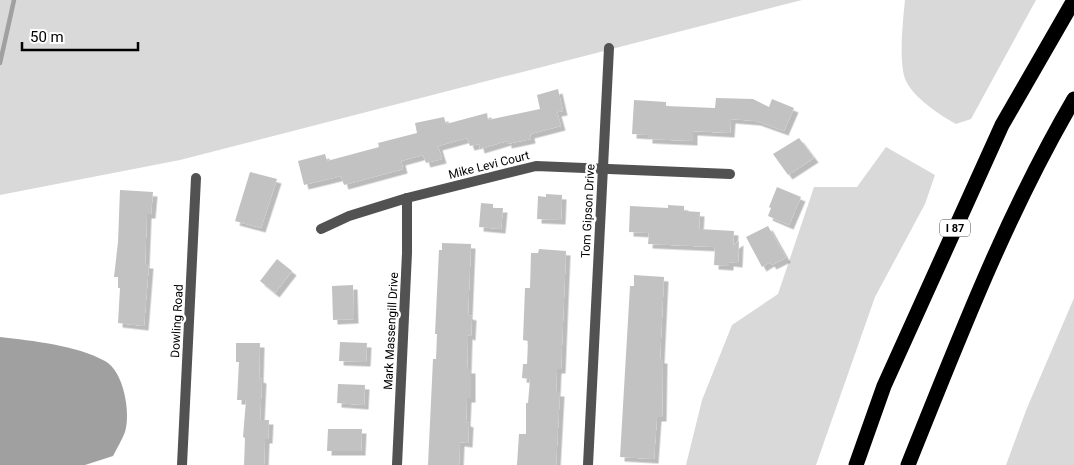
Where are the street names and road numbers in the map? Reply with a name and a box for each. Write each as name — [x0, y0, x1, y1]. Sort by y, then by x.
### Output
street label: Mike Levi Court — [447, 148, 531, 182]
street label: Tom Gipson Drive — [579, 164, 597, 258]
road number: I 87 — [940, 220, 970, 237]
street label: Mark Massengill Drive — [381, 272, 401, 390]
street label: Dowling Road — [168, 284, 186, 358]

